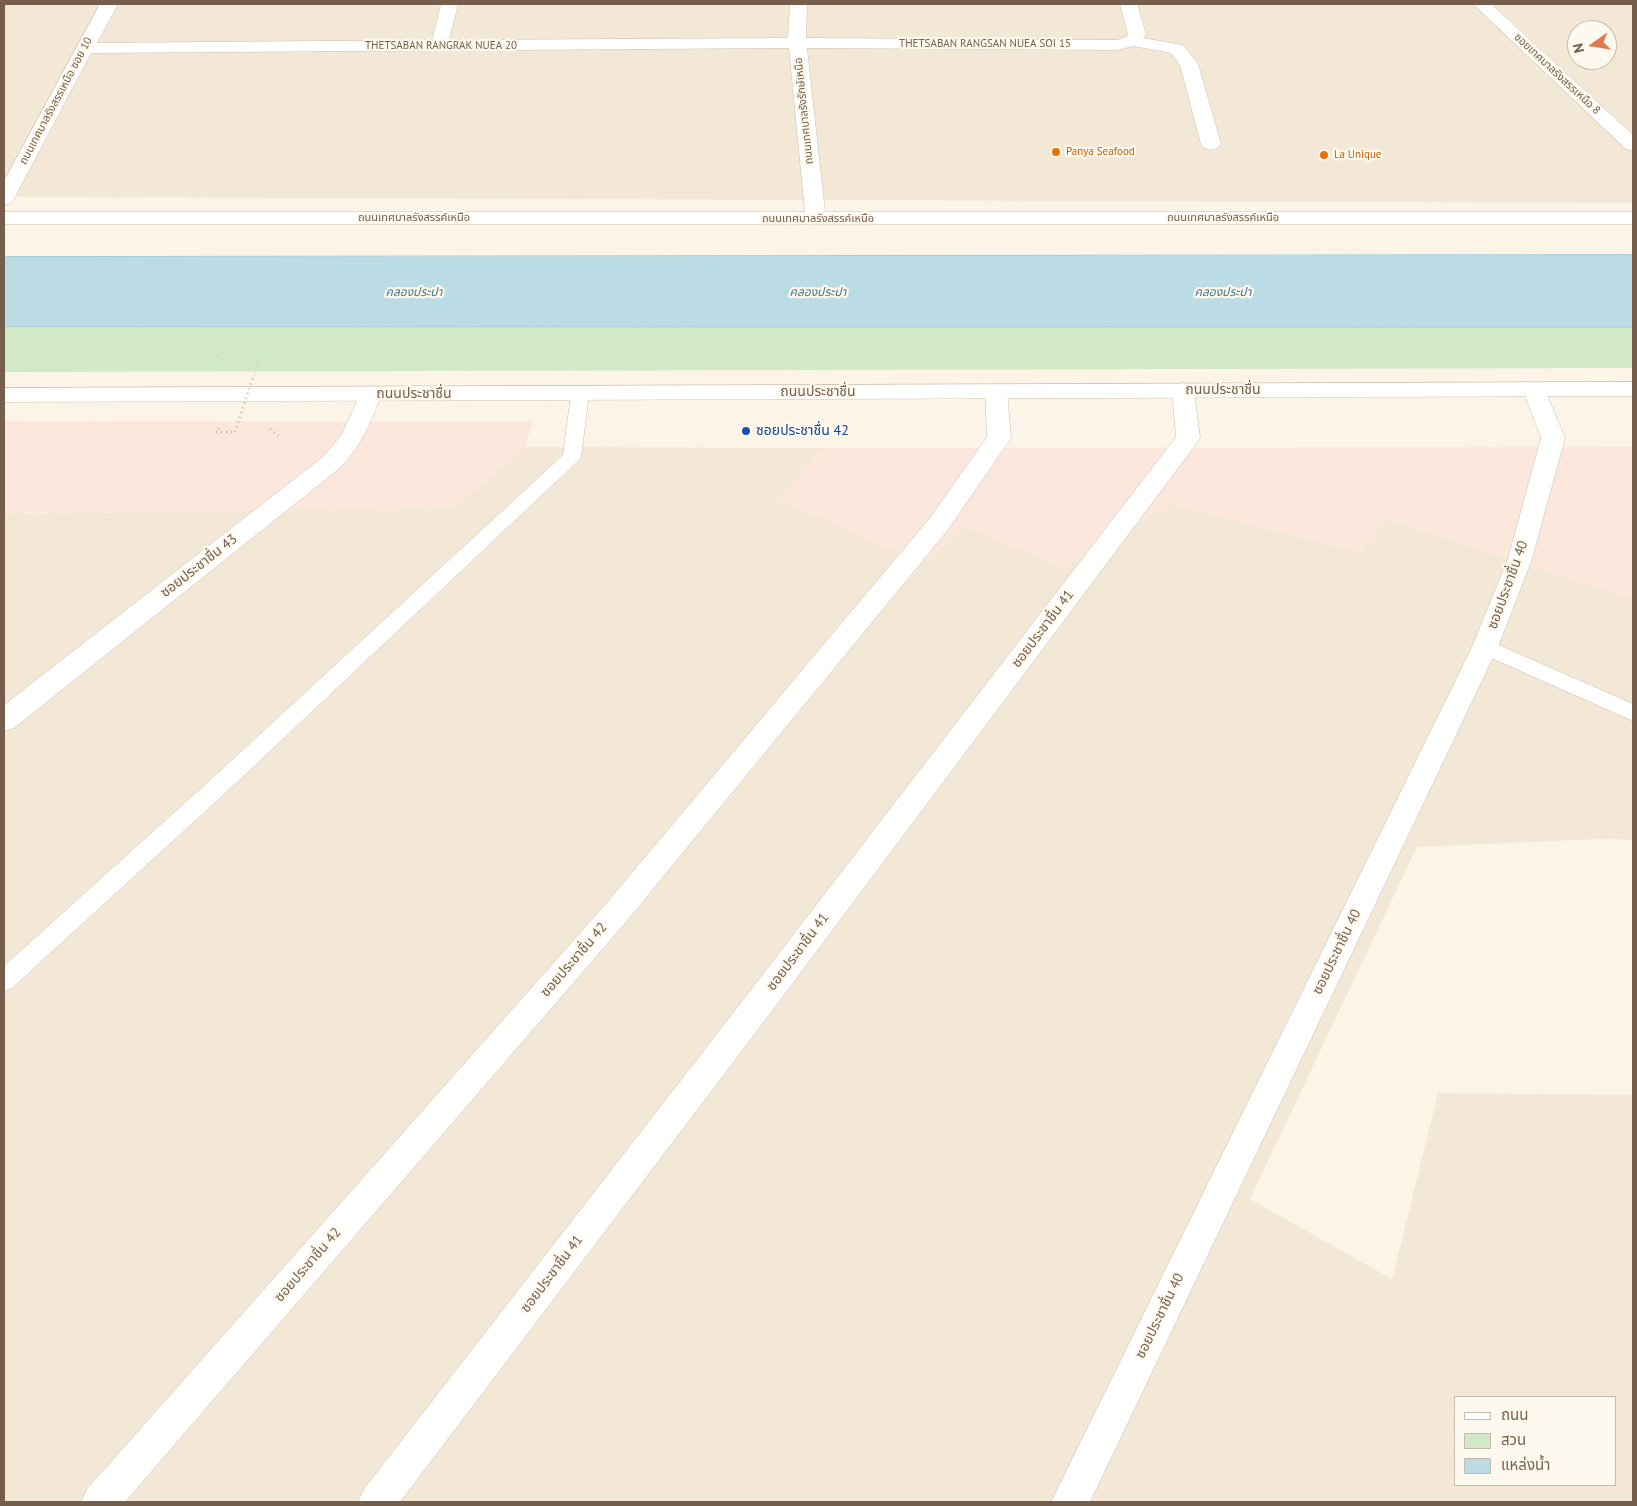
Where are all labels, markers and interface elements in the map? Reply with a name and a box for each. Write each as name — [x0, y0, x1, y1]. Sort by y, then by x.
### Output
north arrow — [1567, 20, 1617, 70]
street label: ซอยเทศบาลรังสรรเหนือ 8 — [1511, 31, 1603, 117]
street label: ถนนเทศบาลรังสรรเหนือ ซอย 10 — [17, 35, 95, 167]
street label: THETSABAN RANGSAN NUEA SOI 15 — [899, 37, 1071, 51]
street label: THETSABAN RANGRAK NUEA 20 — [365, 39, 517, 53]
text: N — [1569, 42, 1588, 55]
street label: ถนนเทศบาลรังรักษ์เหนือ — [792, 57, 816, 165]
place label: Panya Seafood — [1066, 145, 1135, 159]
marker: Panya Seafood — [1050, 146, 1062, 158]
place label: La Unique — [1334, 148, 1381, 162]
marker: La Unique — [1318, 149, 1330, 161]
street label: ถนนเทศบาลรังสรรค์เหนือ — [358, 211, 470, 225]
street label: ถนนเทศบาลรังสรรค์เหนือ — [1167, 211, 1279, 225]
street label: ถนนเทศบาลรังสรรค์เหนือ — [762, 212, 874, 226]
water label: คลองประปา — [386, 286, 442, 300]
water label: คลองประปา — [790, 286, 846, 300]
water label: คลองประปา — [1195, 286, 1251, 300]
street label: ถนนประชาชื่น — [1185, 382, 1261, 398]
street label: ถนนประชาชื่น — [780, 384, 856, 400]
street label: ถนนประชาชื่น — [376, 386, 452, 402]
place label: ซอยประชาชื่น 42 — [756, 423, 849, 439]
marker: ซอยประชาชื่น 42 — [740, 425, 752, 437]
street label: ซอยประชาชื่น 43 — [157, 531, 241, 601]
street label: ซอยประชาชื่น 40 — [1484, 539, 1532, 631]
street label: ซอยประชาชื่น 41 — [1008, 587, 1078, 671]
street label: ซอยประชาชื่น 40 — [1309, 907, 1365, 997]
street label: ซอยประชาชื่น 41 — [763, 910, 833, 994]
street label: ซอยประชาชื่น 42 — [537, 919, 611, 1001]
street label: ซอยประชาชื่น 42 — [271, 1224, 345, 1306]
street label: ซอยประชาชื่น 41 — [517, 1232, 587, 1316]
street label: ซอยประชาชื่น 40 — [1132, 1271, 1188, 1361]
legend — [1454, 1396, 1617, 1486]
text: ถนน — [1501, 1405, 1528, 1424]
text: สวน — [1501, 1430, 1526, 1449]
text: แหล่งน้ำ — [1501, 1455, 1550, 1474]

